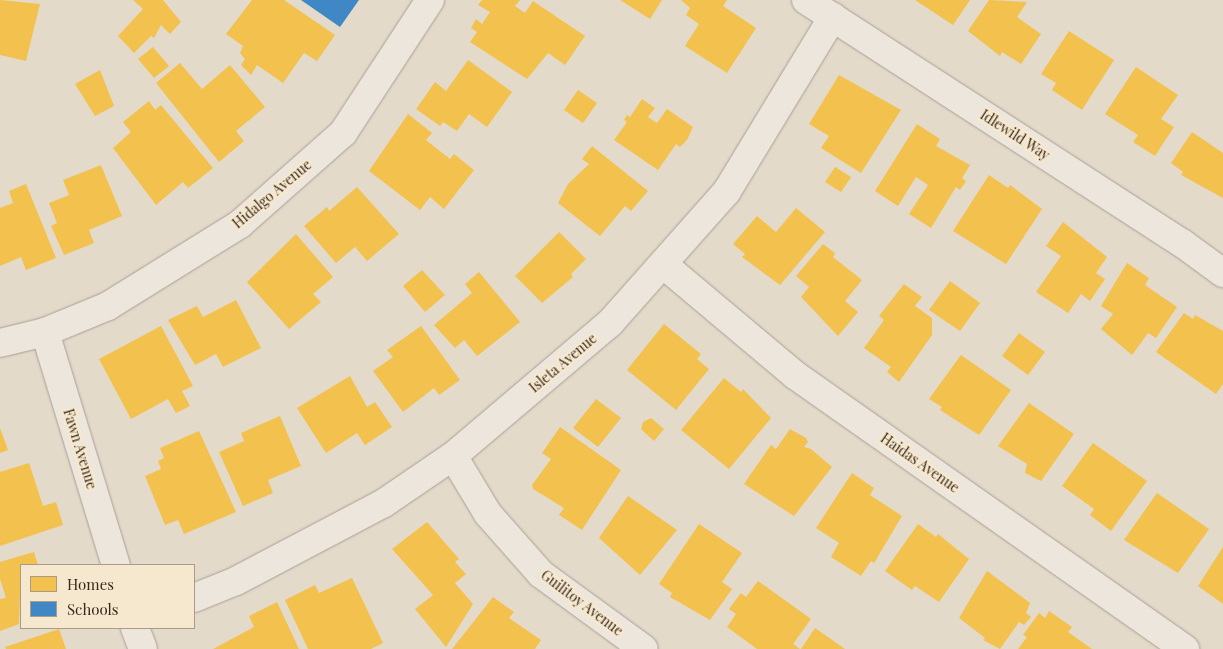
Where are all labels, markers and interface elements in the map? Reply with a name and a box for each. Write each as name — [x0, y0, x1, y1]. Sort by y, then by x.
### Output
street label: Idlewild Way — [977, 106, 1053, 164]
street label: Hidalgo Avenue — [229, 156, 315, 232]
street label: Isleta Avenue — [526, 330, 600, 396]
street label: Fawn Avenue — [60, 407, 100, 491]
street label: Haidas Avenue — [877, 430, 963, 496]
legend — [20, 564, 195, 629]
street label: Guilitoy Avenue — [537, 566, 627, 640]
text: Homes — [67, 574, 114, 594]
text: Schools — [67, 599, 119, 619]

